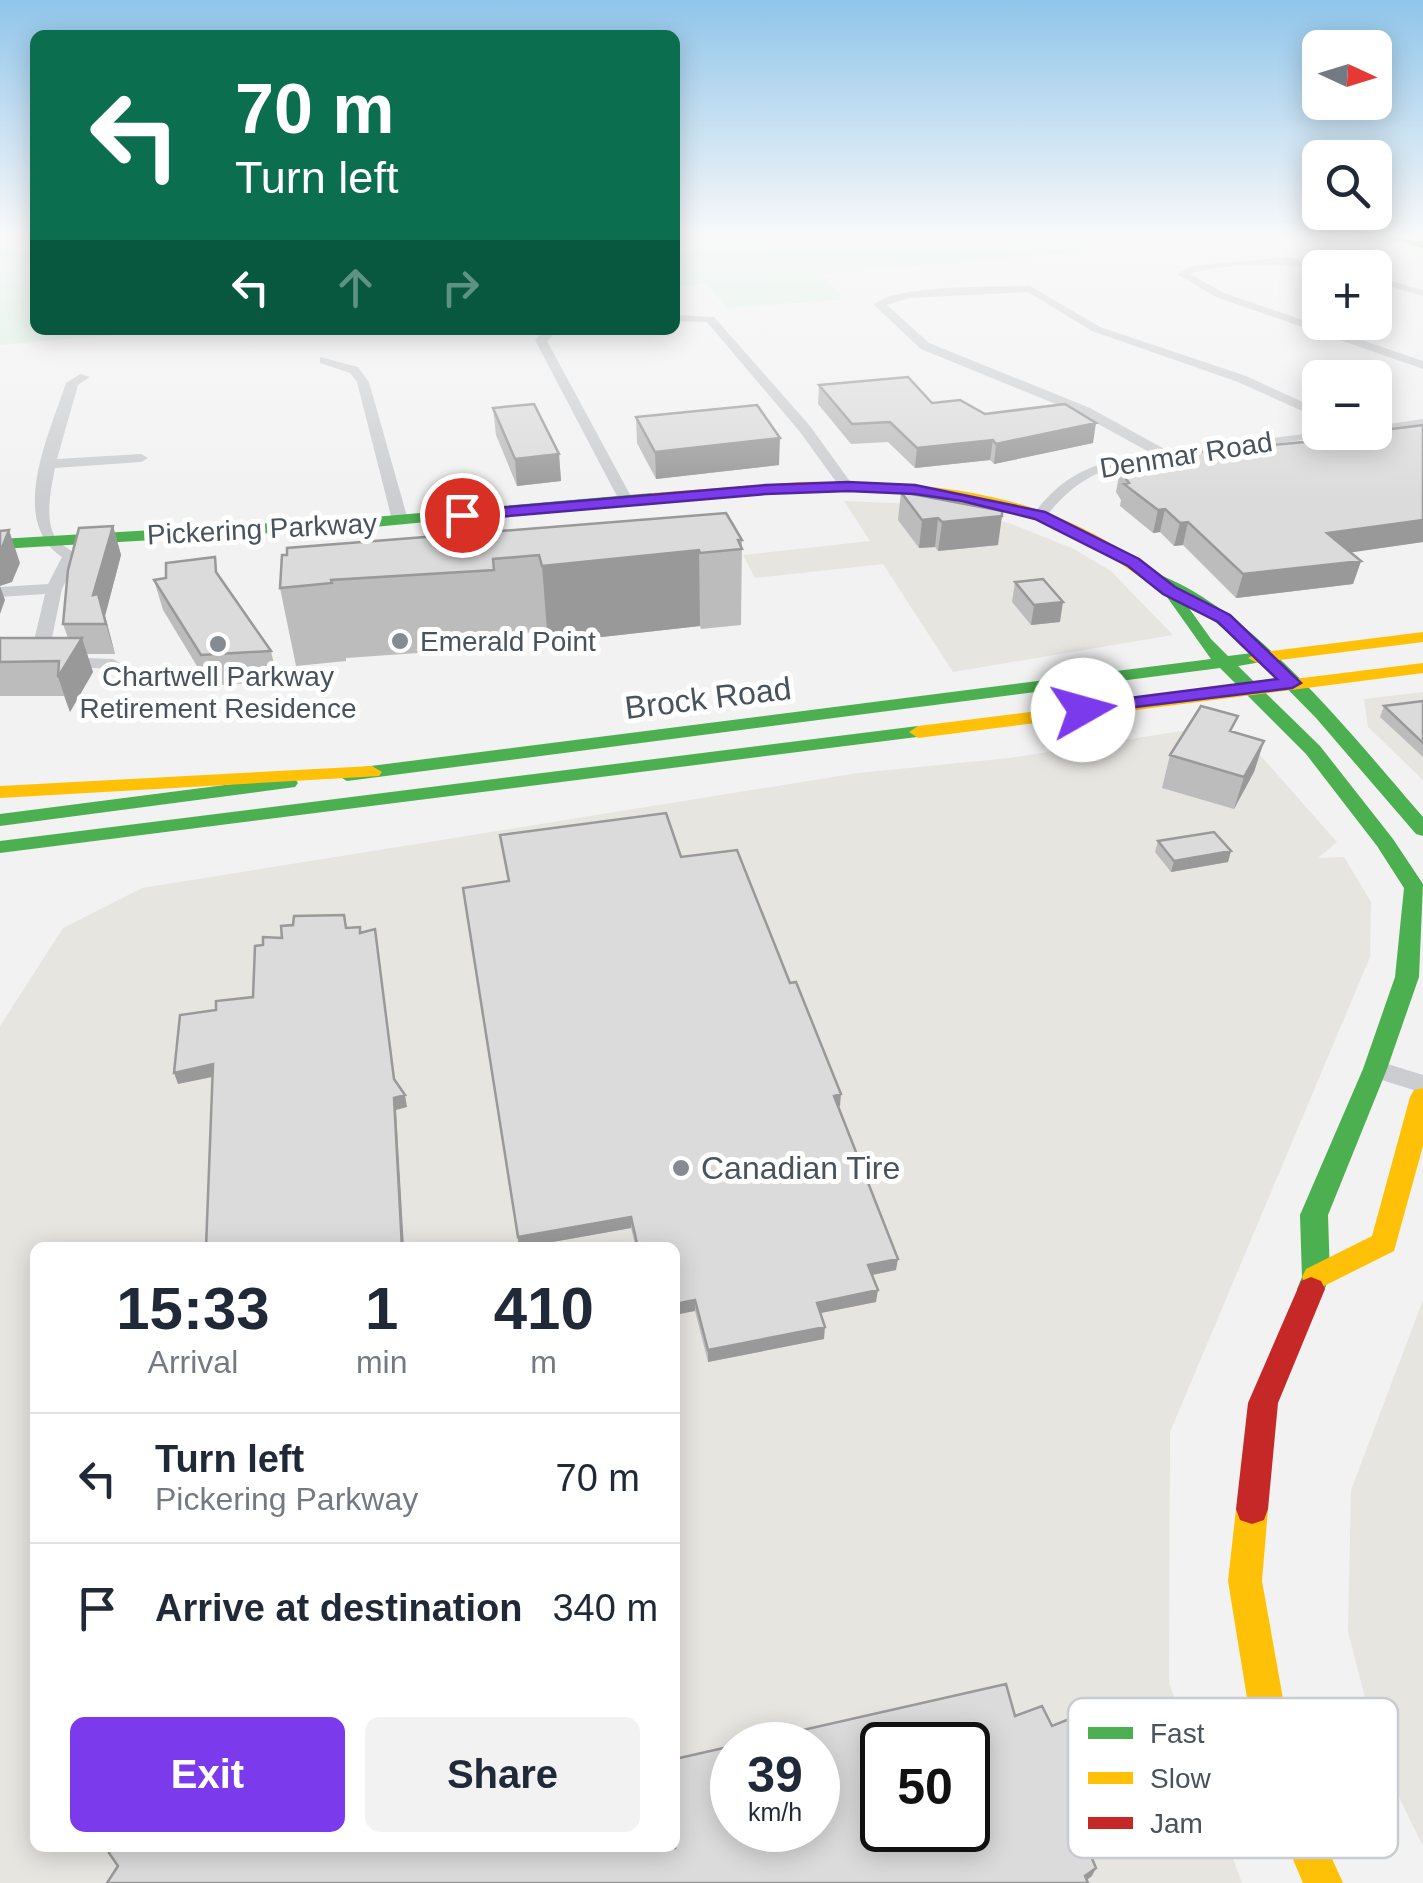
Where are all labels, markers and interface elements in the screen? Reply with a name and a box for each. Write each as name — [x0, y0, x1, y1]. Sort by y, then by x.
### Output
north arrow — [1302, 30, 1392, 120]
map controls — [1302, 30, 1392, 450]
icon: left — [70, 70, 200, 200]
text: 70 m — [235, 70, 395, 148]
button: search — [1302, 140, 1392, 230]
text: Turn left — [235, 152, 398, 203]
button: + — [1302, 250, 1392, 340]
icon: left — [223, 260, 278, 315]
icon: ahead — [328, 260, 383, 315]
icon: right — [433, 260, 488, 315]
button: − — [1302, 360, 1392, 450]
street label: Denmar Road — [1097, 426, 1275, 484]
pin — [420, 473, 505, 558]
icon: arrive — [435, 488, 490, 543]
street label: Pickering Parkway — [146, 507, 378, 551]
place label: Emerald Point — [420, 626, 596, 657]
marker: Emerald Point — [389, 630, 411, 652]
marker: Chartwell Parkway Retirement Residence — [207, 633, 229, 655]
position arrow — [1031, 658, 1135, 762]
place label: Chartwell Parkway Retirement Residence — [79, 661, 357, 724]
street label: Brock Road — [623, 670, 793, 726]
place label: Canadian Tire — [701, 1150, 900, 1186]
marker: Canadian Tire — [670, 1157, 692, 1179]
text: 15:33 — [116, 1275, 270, 1342]
text: 1 — [365, 1275, 398, 1342]
text: 410 — [494, 1275, 594, 1342]
text: Arrival — [148, 1344, 238, 1380]
text: min — [356, 1344, 407, 1380]
text: m — [530, 1344, 557, 1380]
text: Turn left — [155, 1438, 304, 1480]
icon: left — [70, 1451, 125, 1506]
text: 70 m — [556, 1457, 640, 1499]
text: Pickering Parkway — [155, 1481, 418, 1517]
icon: arrive — [70, 1581, 125, 1636]
text: Arrive at destination — [155, 1587, 522, 1629]
text: 340 m — [552, 1587, 658, 1629]
legend — [1068, 1698, 1398, 1858]
button: Exit — [70, 1717, 345, 1832]
button: Share — [365, 1717, 640, 1832]
text: Fast — [1150, 1718, 1205, 1749]
speed limit sign: 50 — [860, 1722, 990, 1852]
text: 39 — [747, 1747, 803, 1803]
text: Slow — [1150, 1763, 1211, 1794]
text: km/h — [748, 1798, 802, 1826]
text: Jam — [1150, 1808, 1203, 1839]

